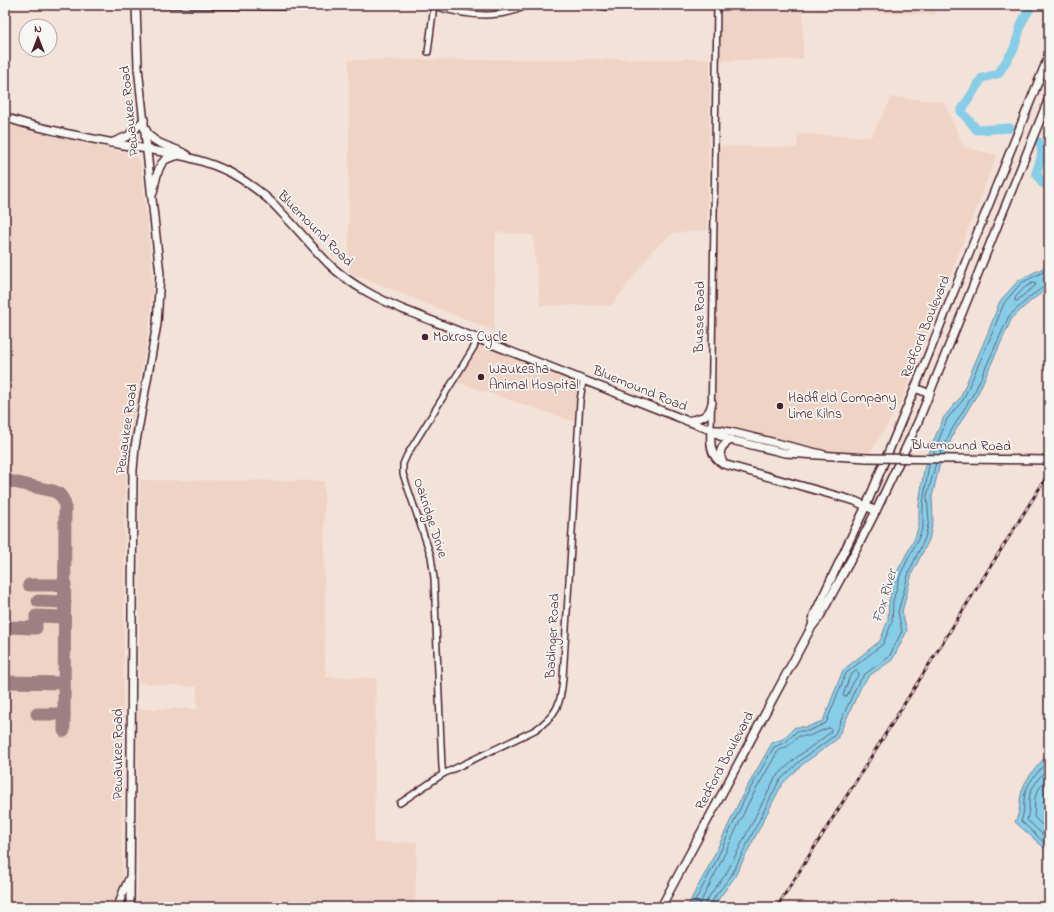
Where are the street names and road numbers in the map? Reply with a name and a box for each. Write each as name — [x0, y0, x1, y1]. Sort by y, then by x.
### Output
street label: Pewaukee Road — [115, 65, 145, 157]
street label: Bluemound Road — [272, 186, 358, 272]
street label: Redford Boulevard — [896, 272, 956, 381]
street label: Busse Road — [689, 281, 711, 354]
street label: Bluemound Road — [589, 360, 690, 418]
street label: Pewaukee Road — [110, 382, 144, 475]
street label: Bluemound Road — [910, 435, 1011, 457]
street label: Oakridge Drive — [406, 475, 453, 562]
street label: Badinger Road — [540, 593, 567, 680]
street label: Pewaukee Road — [108, 708, 129, 799]
street label: Redford Boulevard — [690, 708, 760, 814]

